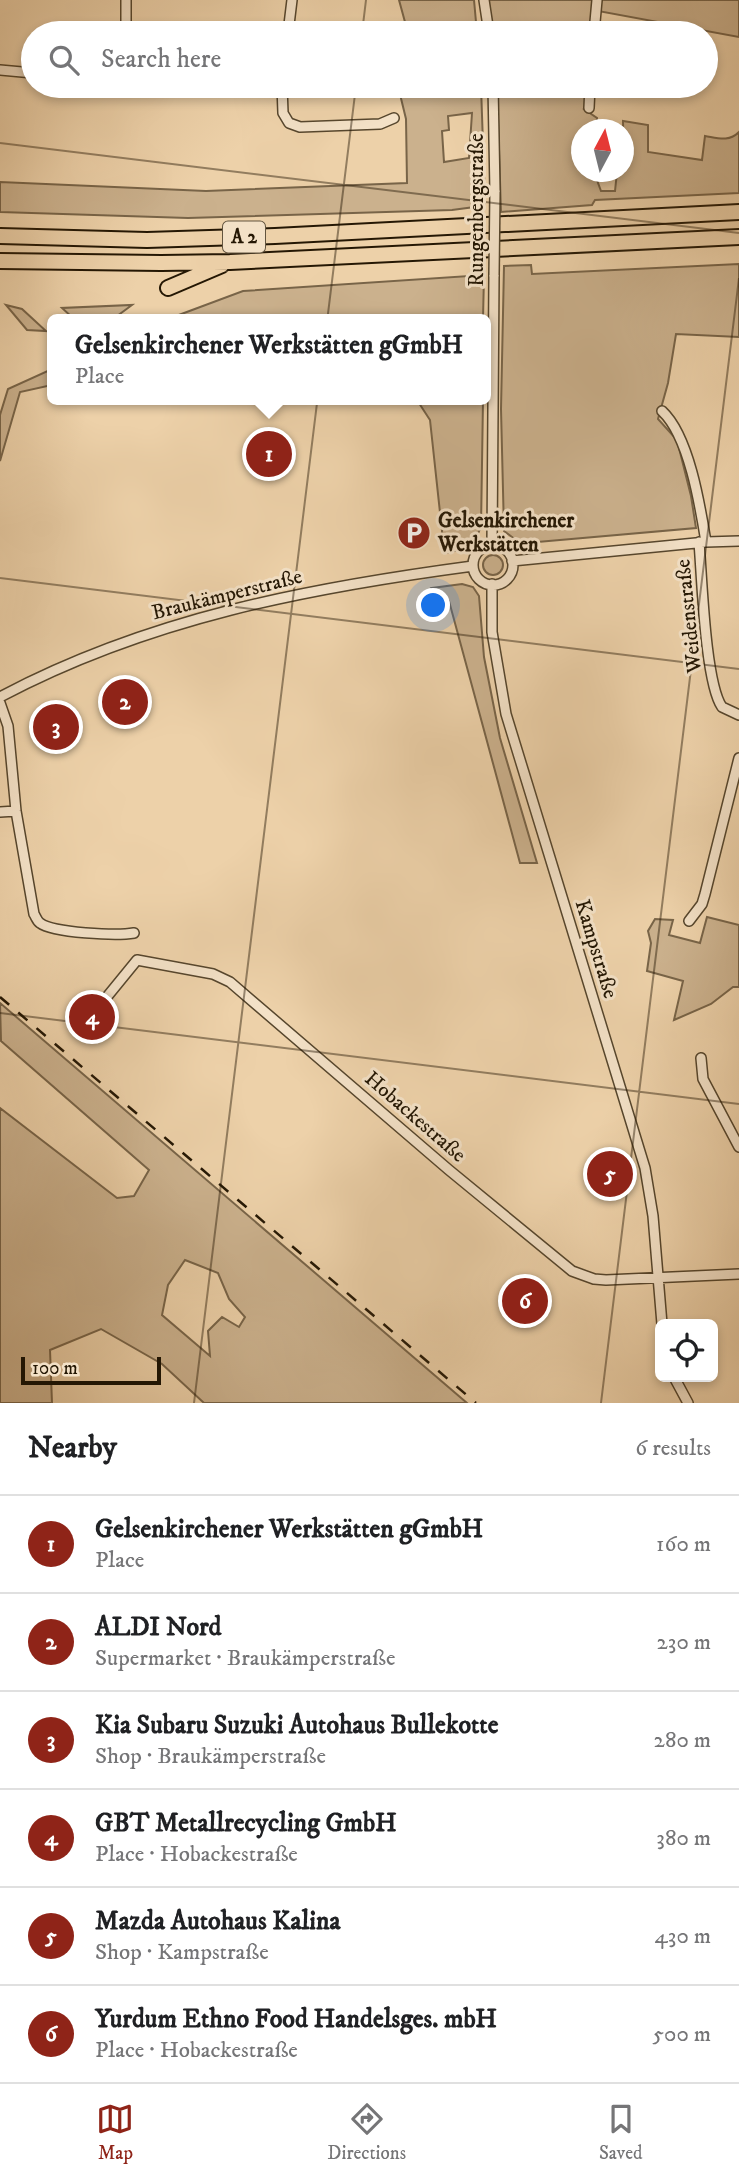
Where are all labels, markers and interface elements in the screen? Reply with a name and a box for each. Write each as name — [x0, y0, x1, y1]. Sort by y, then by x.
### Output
search box — [21, 21, 718, 98]
icon: search — [45, 41, 83, 79]
text: Search here — [101, 43, 221, 76]
north arrow — [571, 119, 634, 182]
street label: Rungenbergstraße — [464, 133, 490, 287]
road number: A 2 — [223, 221, 265, 252]
popup — [47, 314, 491, 405]
text: Gelsenkirchener Werkstätten gGmbH — [75, 329, 463, 362]
text: Place — [75, 362, 124, 391]
pin: 1 — [246, 428, 292, 480]
place label: Gelsenkirchener Werkstätten — [437, 508, 575, 558]
parking icon: Gelsenkirchener Werkstätten — [395, 514, 433, 552]
street label: Weidenstraße — [670, 557, 708, 675]
street label: Braukämperstraße — [149, 564, 305, 626]
your location — [416, 588, 450, 622]
pin: 2 — [102, 676, 148, 728]
pin: 3 — [33, 701, 79, 753]
street label: Kampstraße — [569, 896, 623, 1002]
pin: 4 — [69, 991, 115, 1043]
street label: Hobackestraße — [359, 1066, 471, 1168]
pin: 5 — [587, 1148, 633, 1200]
pin: 6 — [502, 1275, 548, 1327]
map controls — [655, 1319, 718, 1382]
button: locate — [655, 1319, 718, 1382]
scale bar — [21, 1354, 161, 1386]
text: 100 m — [32, 1357, 78, 1380]
text: Nearby — [28, 1430, 117, 1467]
text: 6 results — [635, 1434, 711, 1463]
text: Gelsenkirchener Werkstätten gGmbH — [95, 1513, 483, 1546]
text: 1 — [47, 1530, 55, 1559]
text: 160 m — [656, 1530, 711, 1559]
text: Place — [95, 1546, 144, 1575]
text: ALDI Nord — [95, 1611, 222, 1644]
text: 2 — [45, 1628, 57, 1657]
text: 230 m — [657, 1628, 711, 1657]
text: Supermarket · Braukämperstraße — [95, 1644, 396, 1673]
text: Kia Subaru Suzuki Autohaus Bullekotte — [95, 1709, 498, 1742]
text: 3 — [47, 1726, 55, 1755]
text: 280 m — [654, 1726, 711, 1755]
text: Shop · Braukämperstraße — [95, 1742, 326, 1771]
text: GBT Metallrecycling GmbH — [95, 1807, 397, 1840]
text: 4 — [44, 1824, 58, 1853]
text: 380 m — [656, 1824, 711, 1853]
text: Place · Hobackestraße — [95, 1840, 298, 1869]
text: Mazda Autohaus Kalina — [95, 1905, 341, 1938]
text: 5 — [45, 1922, 57, 1951]
text: 430 m — [655, 1922, 711, 1951]
text: Shop · Kampstraße — [95, 1938, 269, 1967]
text: Yurdum Ethno Food Handelsges. mbH — [95, 2003, 497, 2036]
text: 6 — [45, 2020, 57, 2049]
text: 500 m — [653, 2020, 711, 2049]
text: Place · Hobackestraße — [95, 2036, 298, 2065]
tab: Map — [96, 2100, 134, 2165]
tab: Directions — [327, 2100, 406, 2165]
tab: Saved — [599, 2100, 643, 2165]

